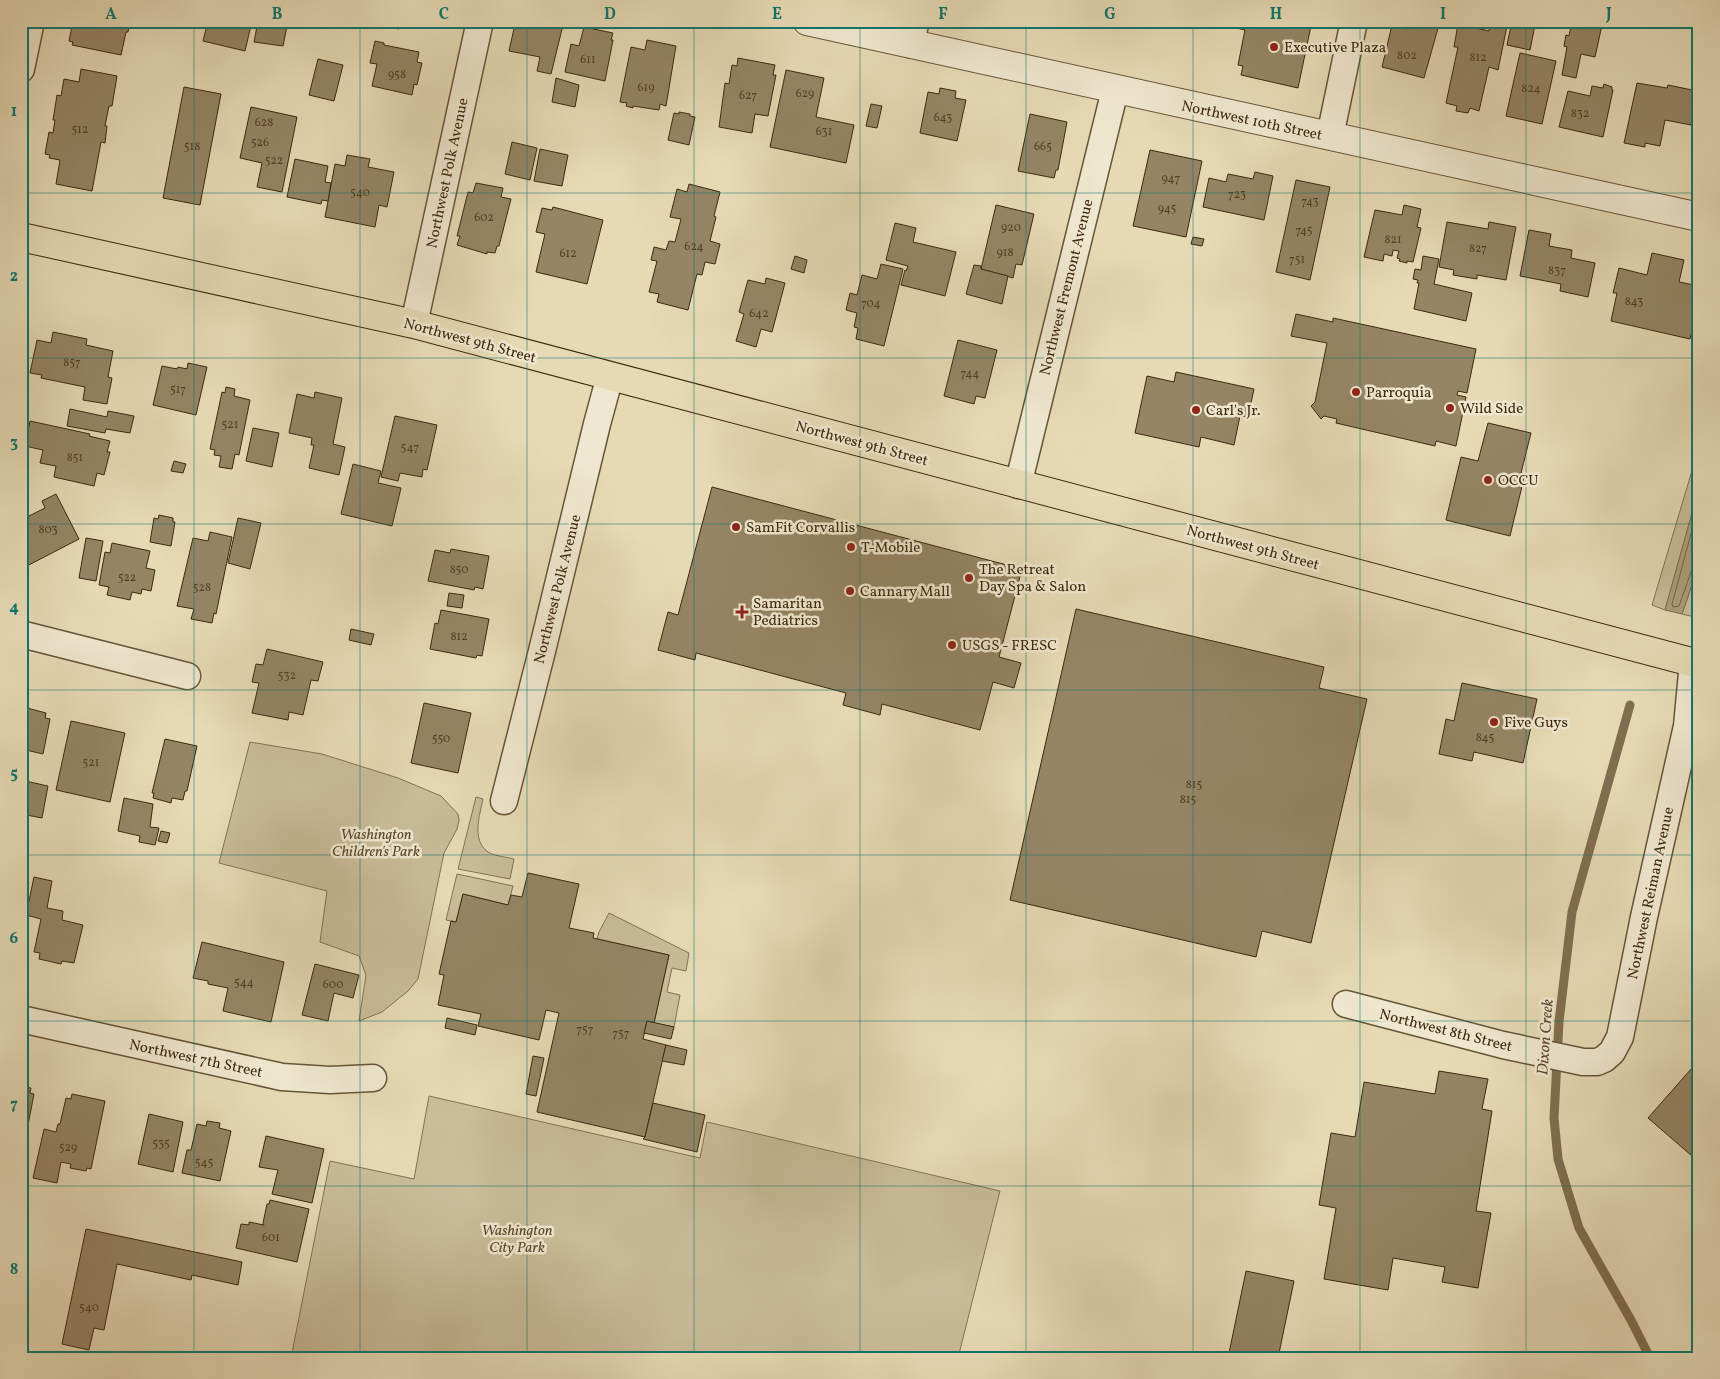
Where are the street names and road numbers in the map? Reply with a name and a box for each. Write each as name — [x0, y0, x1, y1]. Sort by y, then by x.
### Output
street label: Northwest Polk Avenue — [422, 96, 475, 250]
street label: Northwest 10th Street — [1179, 96, 1324, 147]
street label: Northwest Fremont Avenue — [1035, 197, 1100, 378]
street label: Northwest 9th Street — [401, 314, 538, 369]
street label: Northwest 9th Street — [793, 417, 930, 472]
street label: Northwest Polk Avenue — [530, 512, 587, 666]
street label: Northwest 9th Street — [1184, 521, 1321, 576]
street label: Northwest Reiman Avenue — [1623, 805, 1680, 981]
street label: Northwest 8th Street — [1377, 1005, 1514, 1058]
street label: Northwest 7th Street — [127, 1035, 264, 1084]

